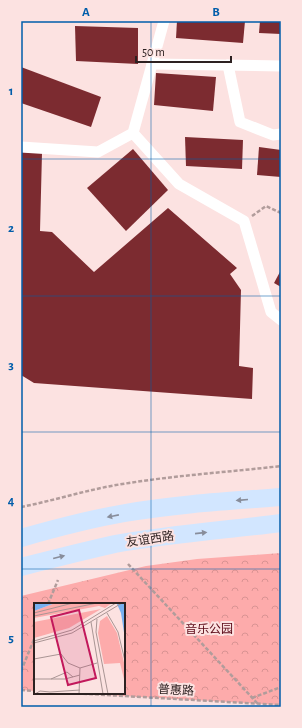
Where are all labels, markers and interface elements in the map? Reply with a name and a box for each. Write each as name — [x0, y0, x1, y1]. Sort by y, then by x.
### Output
text: A — [82, 6, 90, 19]
text: B — [212, 6, 220, 19]
scale bar — [136, 38, 231, 64]
text: 50 m — [142, 46, 165, 58]
text: 1 — [9, 85, 13, 98]
text: 2 — [8, 222, 14, 235]
text: 3 — [8, 359, 14, 372]
text: 4 — [8, 495, 15, 508]
one-way arrow — [236, 497, 248, 504]
one-way arrow — [107, 513, 119, 519]
street label: 友谊西路 — [125, 529, 175, 548]
one-way arrow — [194, 529, 207, 536]
one-way arrow — [53, 554, 65, 560]
inset map — [34, 603, 125, 694]
park label: 音乐公园 — [185, 622, 233, 635]
text: 5 — [8, 632, 14, 645]
street label: 普惠路 — [158, 682, 194, 697]

